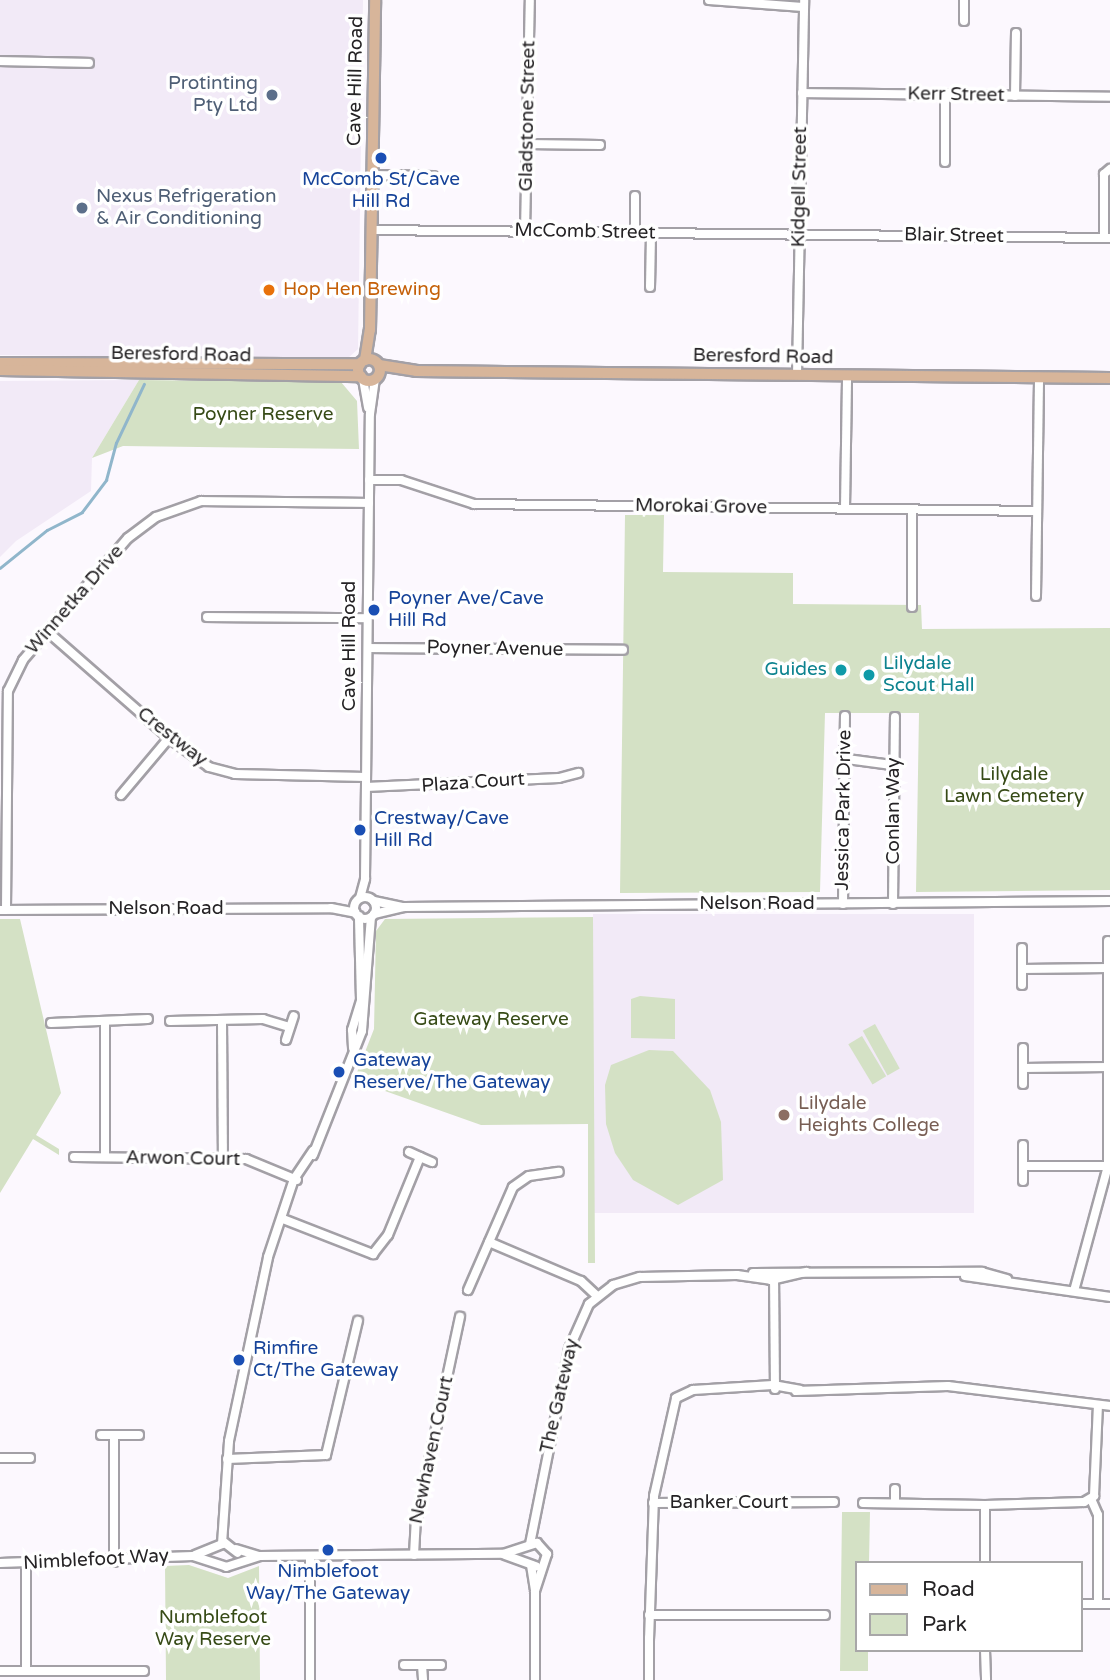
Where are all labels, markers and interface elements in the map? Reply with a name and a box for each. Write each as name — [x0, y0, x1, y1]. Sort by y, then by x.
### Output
street label: Cave Hill Road — [343, 16, 369, 146]
street label: Gladstone Street — [515, 40, 541, 192]
place label: Protinting Pty Ltd — [168, 73, 258, 117]
street label: Kerr Street — [907, 83, 1005, 107]
marker: Protinting Pty Ltd — [264, 87, 280, 103]
street label: Kidgell Street — [788, 126, 812, 248]
marker: McComb St/Cave Hill Rd — [373, 150, 389, 166]
place label: McComb St/Cave Hill Rd — [302, 169, 460, 213]
place label: Nexus Refrigeration & Air Conditioning — [96, 186, 277, 230]
marker: Nexus Refrigeration & Air Conditioning — [74, 200, 90, 216]
street label: McComb Street — [514, 219, 656, 245]
street label: Blair Street — [904, 224, 1004, 248]
place label: Hop Hen Brewing — [283, 279, 441, 301]
marker: Hop Hen Brewing — [261, 282, 277, 298]
street label: Beresford Road — [111, 342, 251, 368]
street label: Beresford Road — [693, 344, 833, 370]
park label: Poyner Reserve — [193, 404, 333, 426]
street label: Morokai Grove — [635, 494, 767, 520]
street label: Winnetka Drive — [21, 541, 129, 659]
street label: Cave Hill Road — [339, 581, 361, 711]
place label: Poyner Ave/Cave Hill Rd — [388, 588, 544, 632]
marker: Poyner Ave/Cave Hill Rd — [366, 602, 382, 618]
street label: Poyner Avenue — [426, 636, 564, 662]
place label: Lilydale Scout Hall — [883, 653, 975, 697]
place label: Guides — [764, 659, 827, 681]
marker: Guides — [833, 662, 849, 678]
marker: Lilydale Scout Hall — [861, 667, 877, 683]
street label: Crestway — [132, 703, 212, 771]
street label: Jessica Park Drive — [831, 729, 857, 891]
street label: Conlan Way — [883, 757, 905, 865]
park label: Lilydale Lawn Cemetery — [944, 764, 1084, 808]
street label: Plaza Court — [420, 768, 526, 798]
place label: Crestway/Cave Hill Rd — [374, 808, 509, 852]
marker: Crestway/Cave Hill Rd — [352, 822, 368, 838]
street label: Nelson Road — [699, 893, 815, 915]
street label: Nelson Road — [108, 898, 224, 920]
park label: Gateway Reserve — [413, 1009, 569, 1031]
place label: Gateway Reserve/The Gateway — [353, 1050, 551, 1094]
marker: Gateway Reserve/The Gateway — [331, 1064, 347, 1080]
place label: Lilydale Heights College — [798, 1093, 940, 1137]
marker: Lilydale Heights College — [776, 1107, 792, 1123]
street label: Arwon Court — [125, 1147, 241, 1171]
street label: The Gateway — [536, 1336, 584, 1456]
place label: Rimfire Ct/The Gateway — [253, 1338, 398, 1382]
marker: Rimfire Ct/The Gateway — [231, 1352, 247, 1368]
street label: Newhaven Court — [405, 1374, 459, 1526]
street label: Banker Court — [669, 1492, 789, 1514]
marker: Nimblefoot Way/The Gateway — [320, 1542, 336, 1558]
street label: Nimblefoot Way — [23, 1545, 169, 1575]
place label: Nimblefoot Way/The Gateway — [246, 1561, 410, 1605]
legend — [855, 1561, 1082, 1652]
text: Road — [922, 1577, 975, 1602]
park label: Numblefoot Way Reserve — [155, 1607, 271, 1651]
text: Park — [922, 1612, 967, 1637]

